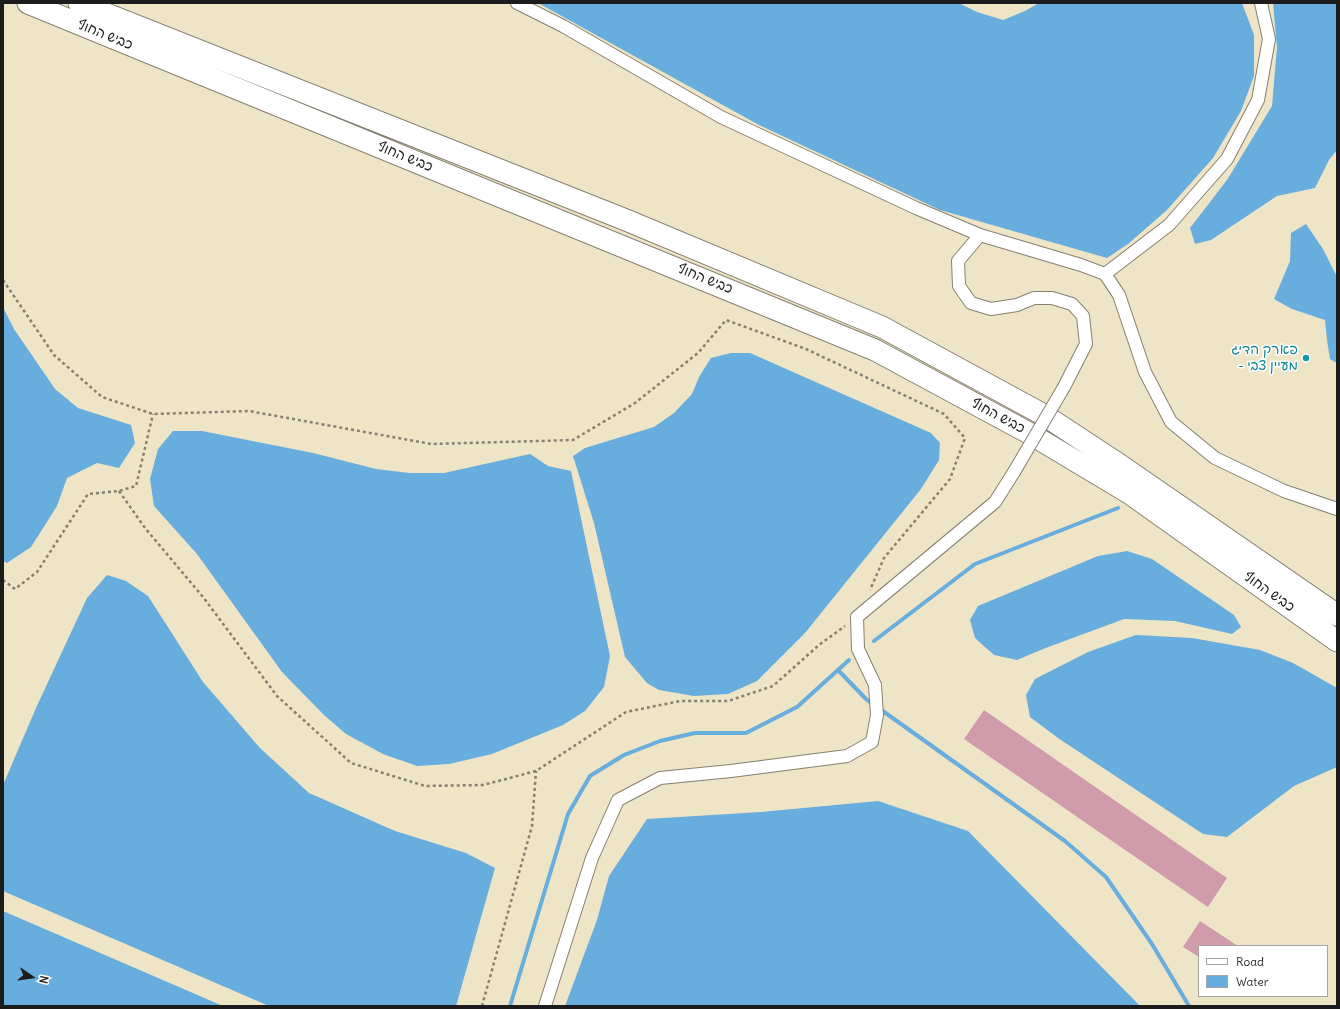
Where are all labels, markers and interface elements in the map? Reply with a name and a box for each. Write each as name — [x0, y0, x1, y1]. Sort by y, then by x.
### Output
street label: כביש החוף — [75, 16, 135, 54]
street label: כביש החוף — [375, 138, 435, 176]
street label: כביש החוף — [675, 260, 735, 298]
place label: פארק הדיג - מעיין צבי — [1231, 342, 1298, 374]
marker: פארק הדיג - מעיין צבי — [1301, 353, 1311, 363]
street label: כביש החוף — [968, 395, 1028, 437]
street label: כביש החוף — [1240, 568, 1298, 616]
legend — [1198, 945, 1328, 997]
text: Road — [1236, 954, 1264, 969]
north arrow — [12, 957, 52, 997]
text: N — [36, 974, 51, 985]
text: Water — [1236, 974, 1269, 989]

